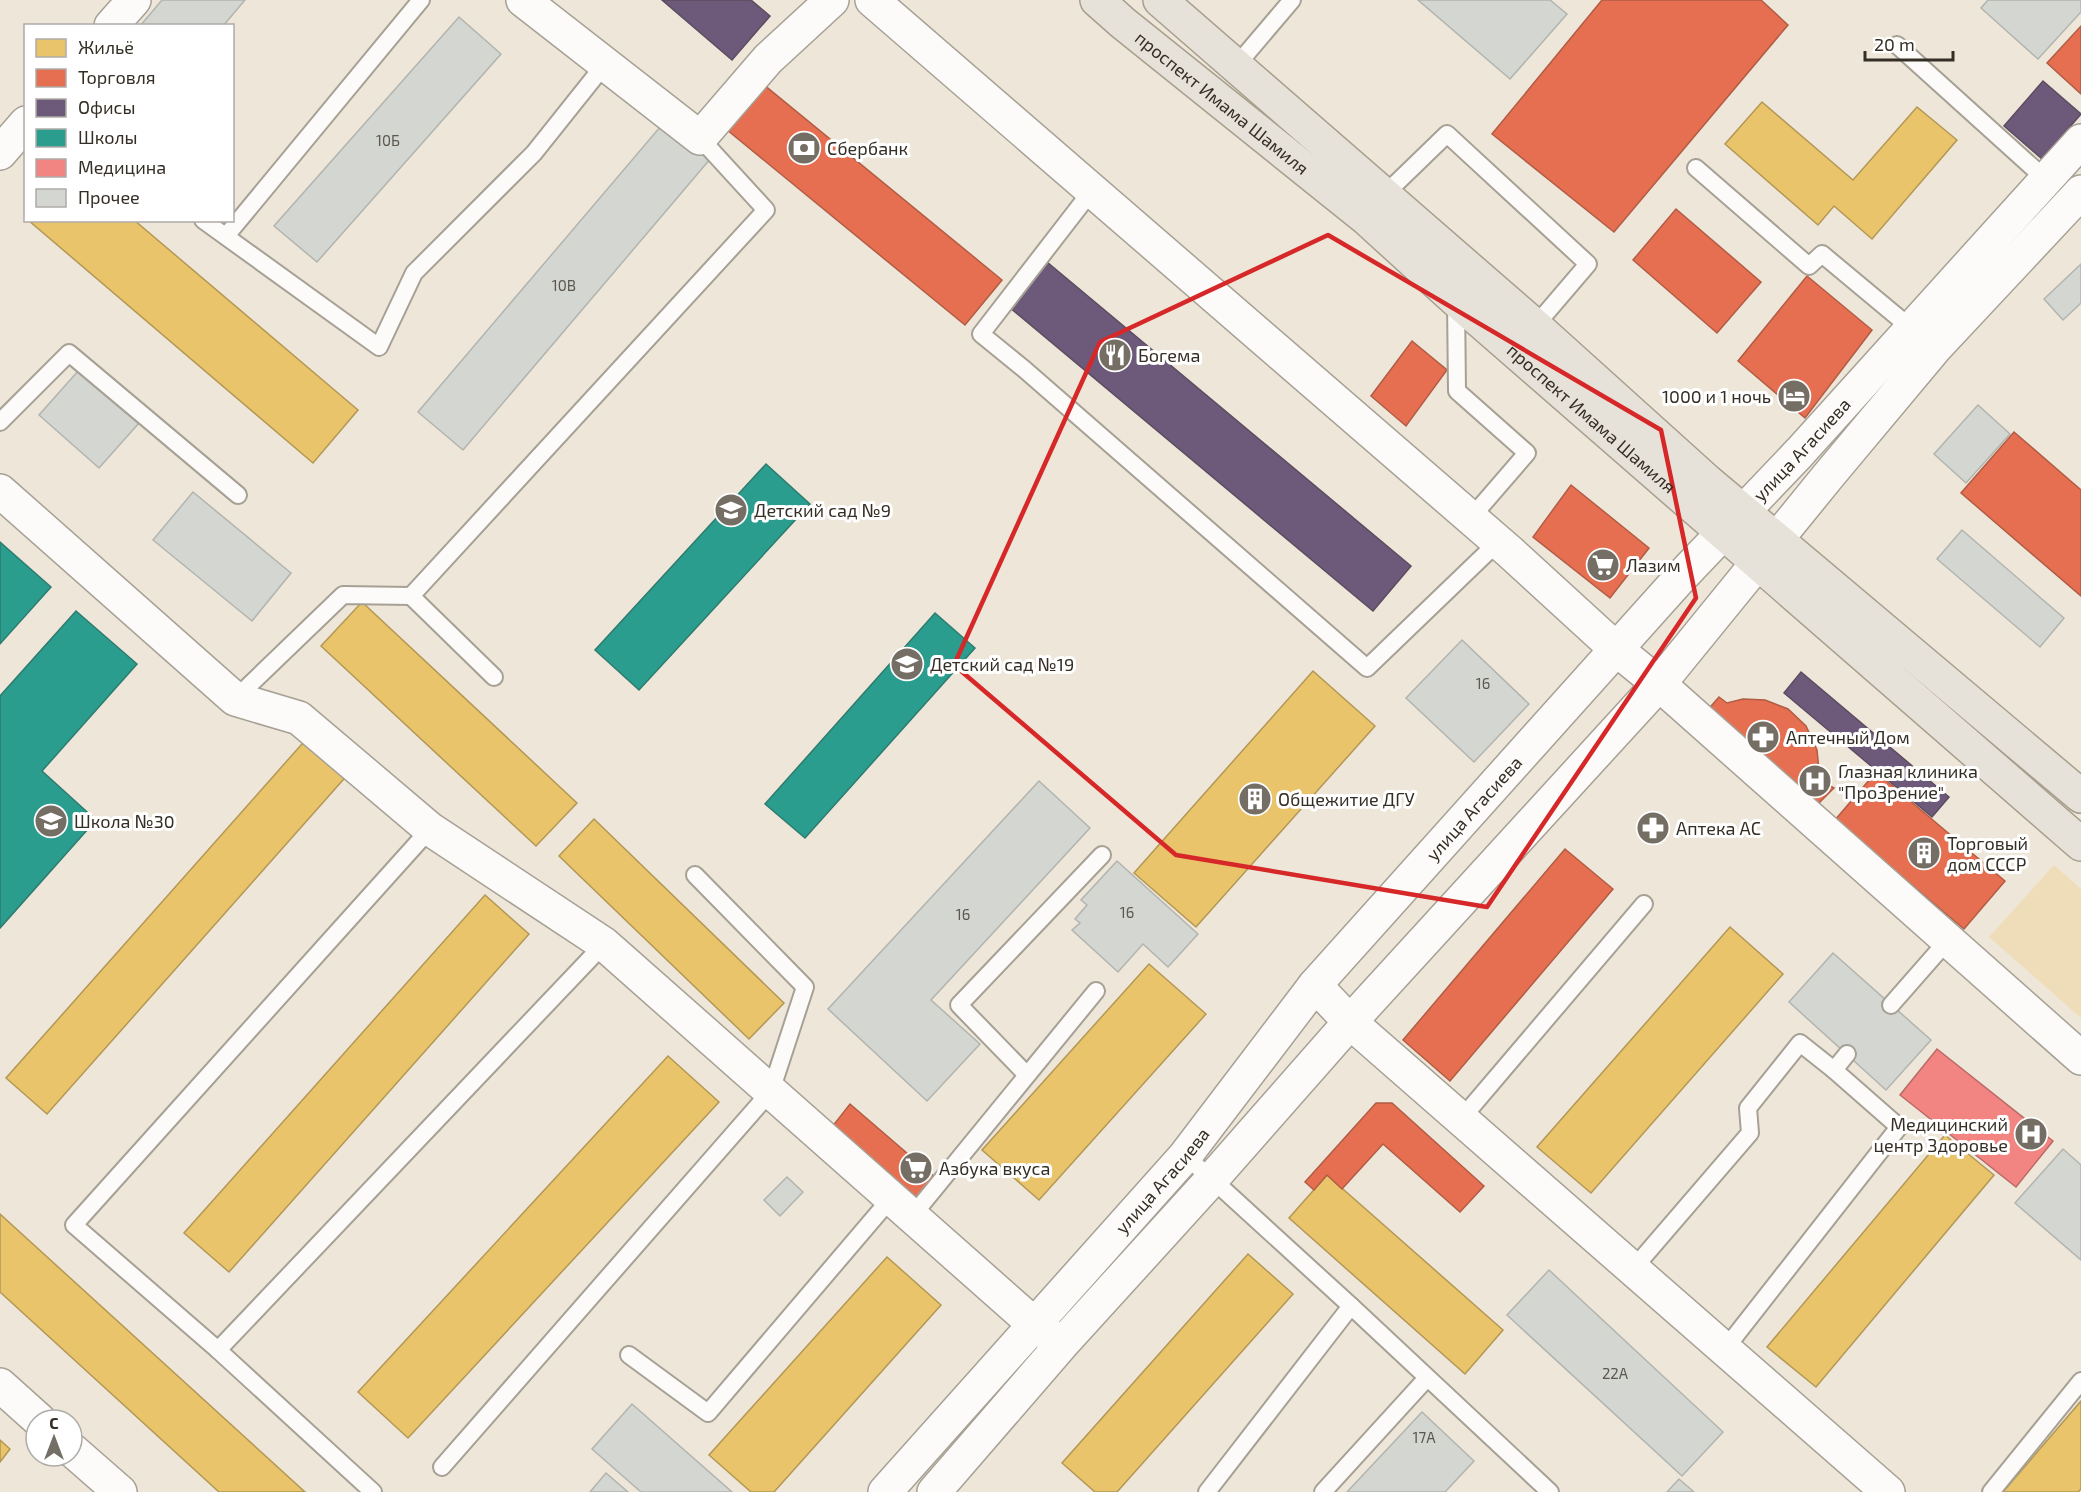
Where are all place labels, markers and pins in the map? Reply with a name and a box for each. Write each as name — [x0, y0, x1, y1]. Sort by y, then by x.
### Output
bank icon: Сбербанк — [786, 130, 822, 166]
place label: Сбербанк — [827, 137, 909, 159]
restaurant icon: Богема — [1097, 337, 1133, 373]
place label: Богема — [1138, 344, 1200, 366]
hotel icon: 1000 и 1 ночь — [1776, 378, 1812, 414]
place label: 1000 и 1 ночь — [1662, 385, 1771, 407]
school or university icon: Детский сад №9 — [713, 492, 749, 528]
place label: Детский сад №9 — [754, 499, 891, 521]
supermarket icon: Лазим — [1585, 547, 1621, 583]
place label: Лазим — [1626, 554, 1681, 576]
school or university icon: Детский сад №19 — [889, 646, 925, 682]
place label: Детский сад №19 — [930, 653, 1074, 675]
pharmacy icon: Аптечный Дом — [1745, 719, 1781, 755]
place label: Аптечный Дом — [1786, 726, 1910, 748]
place label: Глазная клиника "ПроЗрение" — [1838, 760, 1978, 803]
hospital icon: Глазная клиника "ПроЗрение" — [1797, 763, 1833, 799]
building icon: Общежитие ДГУ — [1237, 781, 1273, 817]
place label: Общежитие ДГУ — [1278, 788, 1415, 810]
school or university icon: Школа №30 — [33, 803, 69, 839]
place label: Школа №30 — [74, 810, 175, 832]
pharmacy icon: Аптека АС — [1635, 810, 1671, 846]
place label: Аптека АС — [1676, 817, 1761, 839]
place label: Торговый дом СССР — [1947, 832, 2028, 875]
building icon: Торговый дом СССР — [1906, 835, 1942, 871]
place label: Медицинский центр Здоровье — [1873, 1113, 2008, 1156]
hospital icon: Медицинский центр Здоровье — [2013, 1116, 2049, 1152]
supermarket icon: Азбука вкуса — [898, 1150, 934, 1186]
place label: Азбука вкуса — [939, 1157, 1050, 1179]

